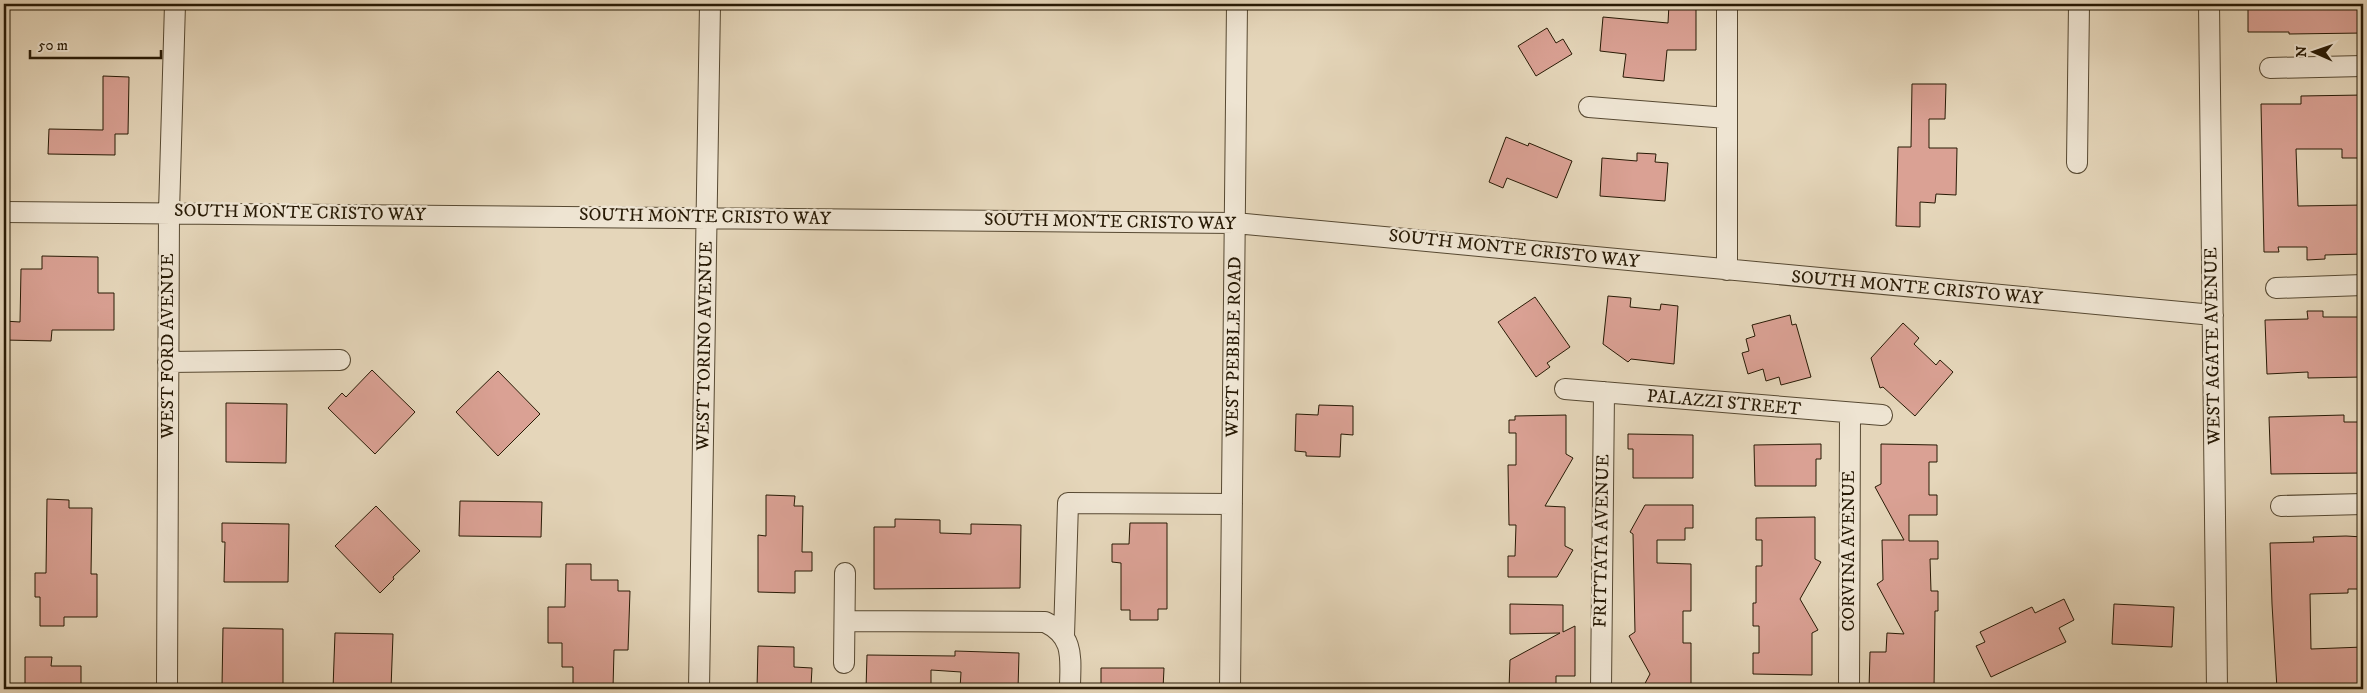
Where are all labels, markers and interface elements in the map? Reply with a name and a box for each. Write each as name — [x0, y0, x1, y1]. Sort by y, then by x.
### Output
scale bar — [30, 28, 161, 60]
north arrow — [2290, 28, 2340, 78]
text: 50 m — [38, 36, 68, 55]
text: N — [2293, 45, 2311, 58]
street label: SOUTH MONTE CRISTO WAY — [174, 200, 427, 226]
street label: SOUTH MONTE CRISTO WAY — [579, 204, 832, 230]
street label: SOUTH MONTE CRISTO WAY — [984, 209, 1237, 235]
street label: SOUTH MONTE CRISTO WAY — [1388, 225, 1641, 273]
street label: WEST TORINO AVENUE — [692, 241, 718, 452]
street label: WEST AGATE AVENUE — [2200, 247, 2226, 446]
street label: WEST FORD AVENUE — [157, 253, 179, 440]
street label: WEST PEBBLE ROAD — [1221, 256, 1247, 439]
street label: SOUTH MONTE CRISTO WAY — [1791, 266, 2044, 310]
street label: PALAZZI STREET — [1646, 385, 1802, 421]
street label: FRITTATA AVENUE — [1589, 454, 1615, 628]
street label: CORVINA AVENUE — [1838, 470, 1860, 632]

